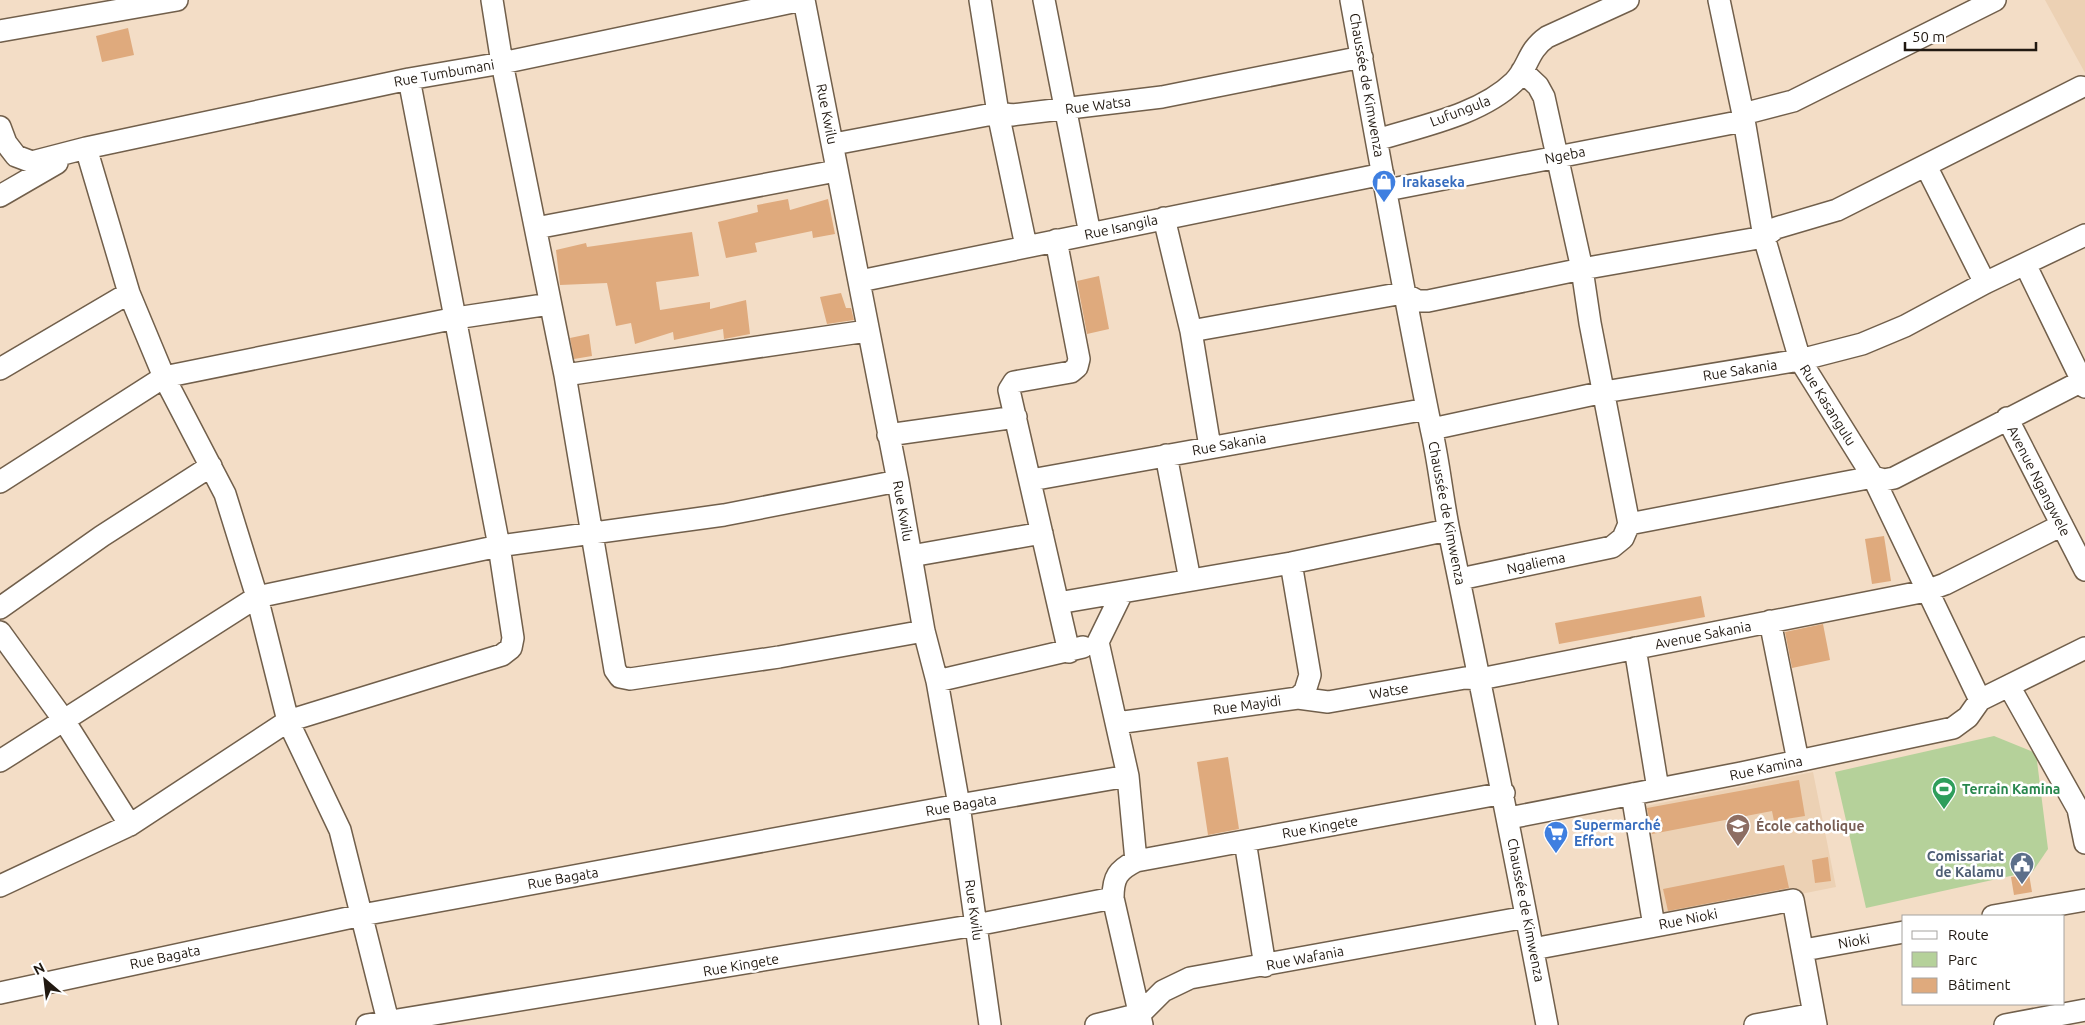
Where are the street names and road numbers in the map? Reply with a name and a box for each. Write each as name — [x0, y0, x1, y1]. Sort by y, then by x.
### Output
street label: Chaussée de Kimwenza — [1346, 12, 1388, 158]
street label: Rue Tumbumani — [392, 56, 496, 90]
street label: Rue Kwilu — [813, 82, 841, 146]
street label: Lufungula — [1428, 92, 1492, 130]
street label: Rue Watsa — [1064, 93, 1132, 117]
street label: Ngeba — [1543, 143, 1587, 167]
street label: Rue Isangila — [1083, 211, 1159, 243]
street label: Rue Sakania — [1702, 356, 1778, 384]
street label: Rue Kasangulu — [1797, 362, 1859, 448]
street label: Avenue Ngangwele — [2004, 423, 2074, 539]
street label: Rue Sakania — [1191, 430, 1267, 458]
street label: Chaussée de Kimwenza — [1425, 440, 1469, 586]
street label: Rue Kwilu — [890, 479, 916, 543]
street label: Ngaliema — [1505, 549, 1567, 577]
street label: Avenue Sakania — [1653, 618, 1753, 652]
street label: Watse — [1368, 680, 1410, 702]
street label: Rue Mayidi — [1212, 692, 1282, 718]
street label: Rue Kamina — [1728, 752, 1804, 784]
street label: Rue Bagata — [924, 791, 998, 819]
street label: Rue Kingete — [1281, 812, 1359, 842]
street label: Chaussée de Kimwenza — [1504, 837, 1548, 983]
street label: Rue Bagata — [526, 864, 600, 892]
street label: Rue Kwilu — [962, 878, 986, 942]
street label: Rue Nioki — [1657, 905, 1719, 933]
street label: Nioki — [1837, 930, 1871, 952]
street label: Rue Bagata — [128, 942, 202, 972]
street label: Rue Wafania — [1265, 943, 1345, 973]
street label: Rue Kingete — [702, 950, 780, 980]

